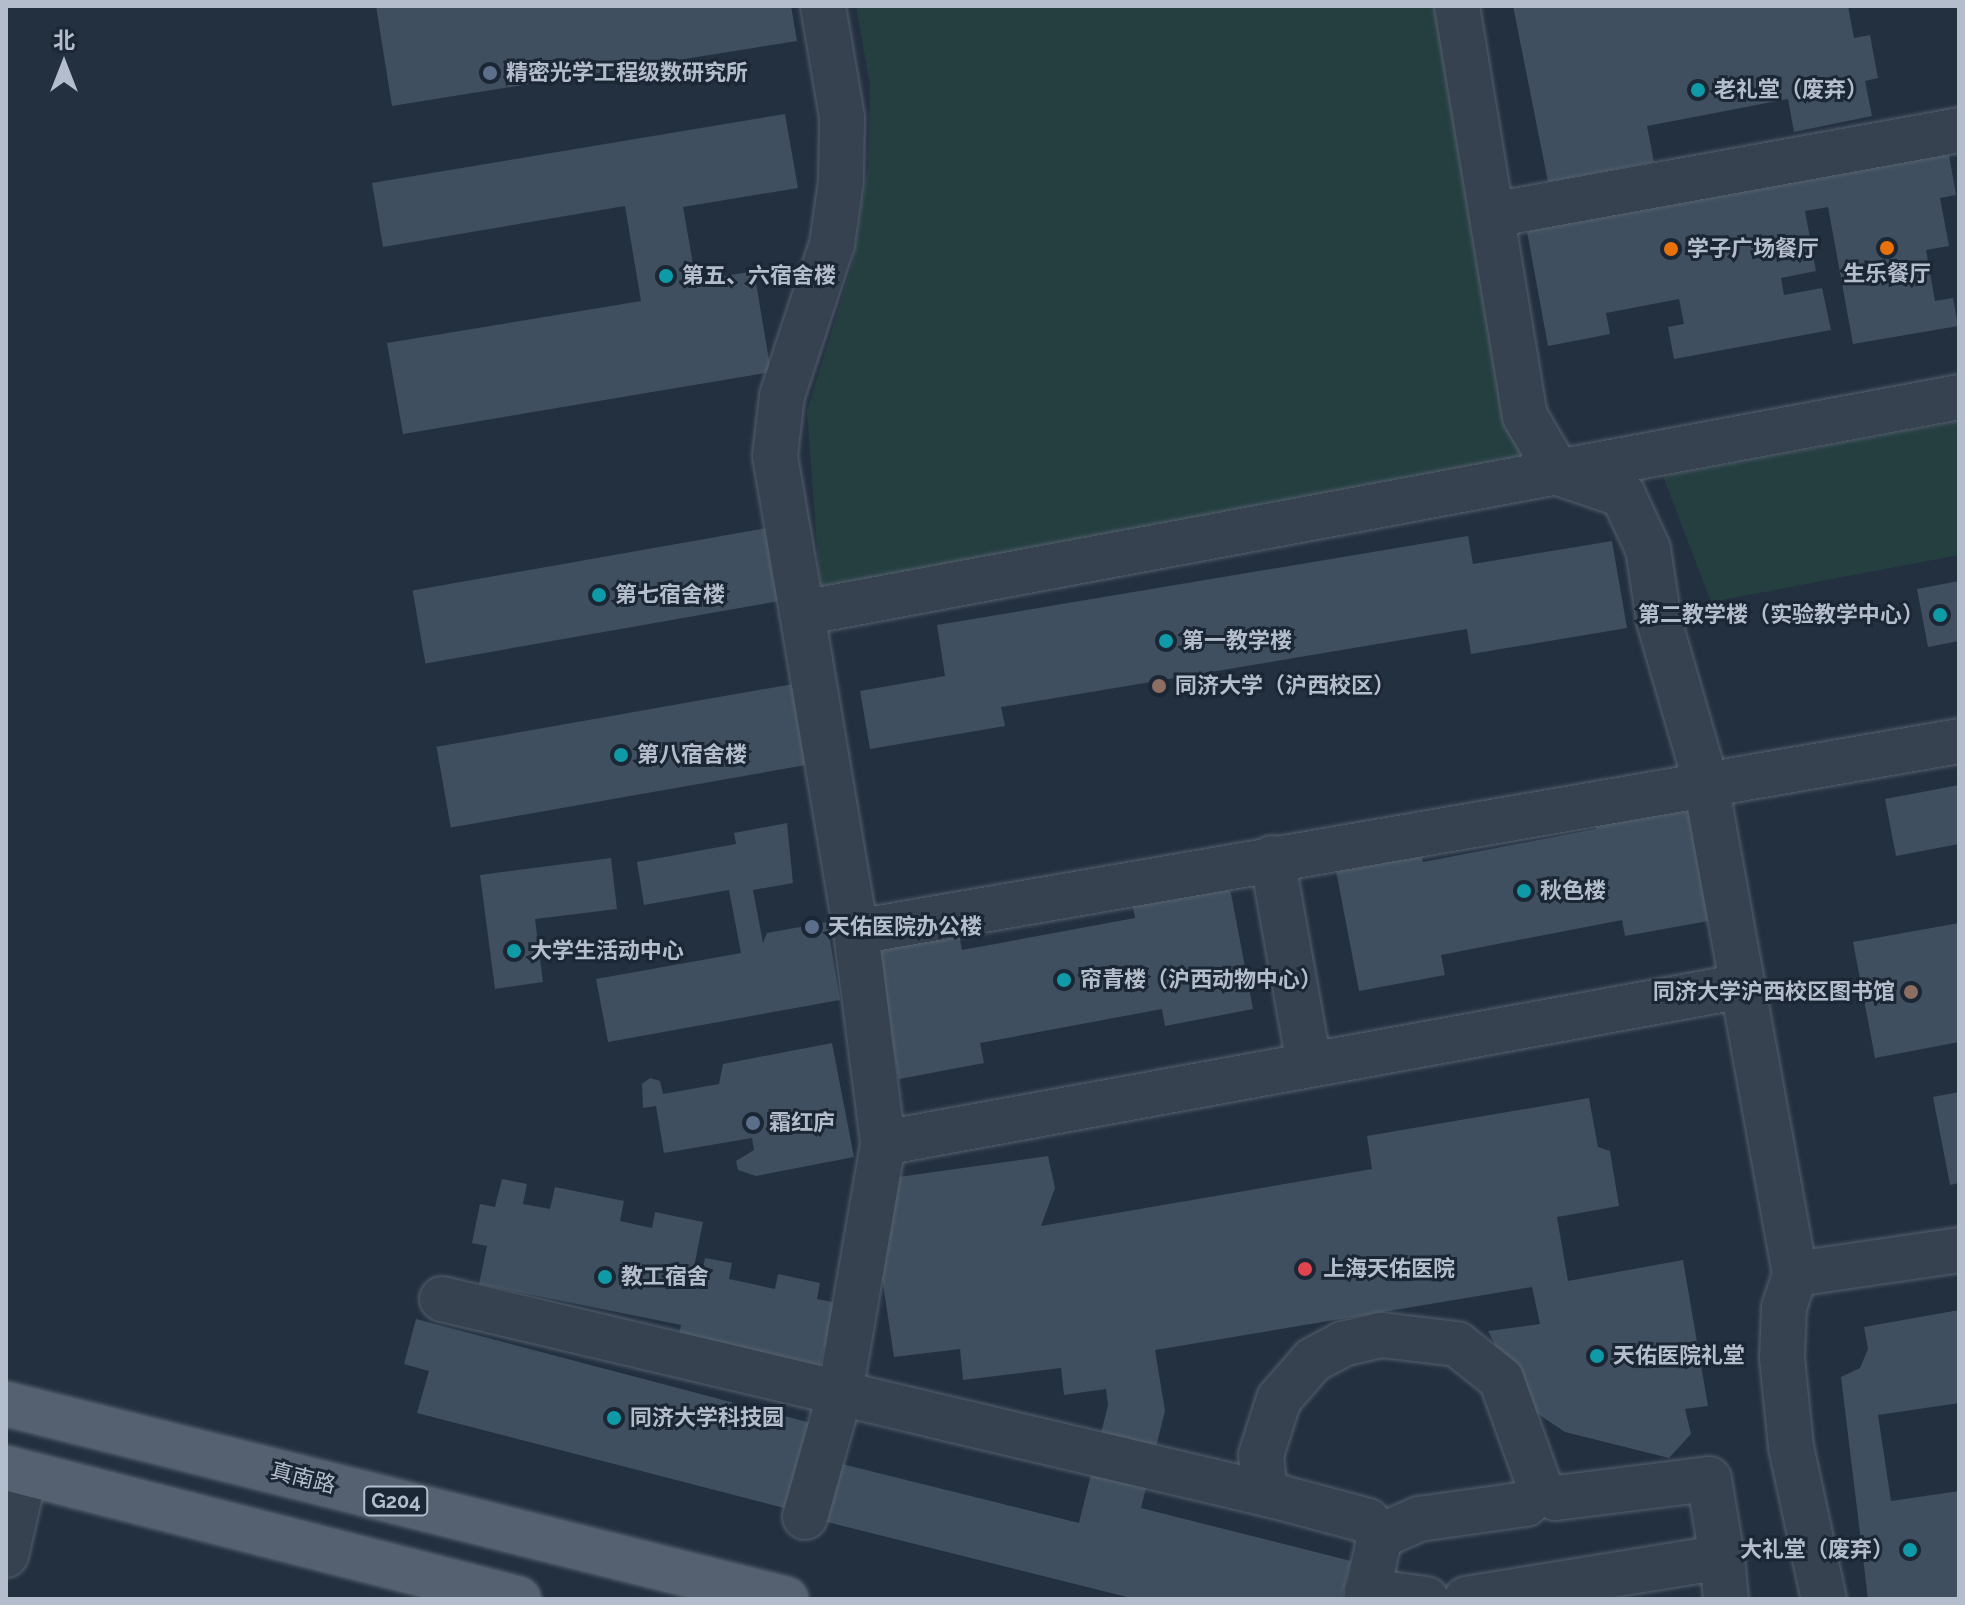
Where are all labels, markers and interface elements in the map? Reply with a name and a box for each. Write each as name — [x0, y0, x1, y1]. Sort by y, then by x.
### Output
north arrow — [24, 24, 104, 104]
text: 北 — [53, 27, 75, 53]
place label: 精密光学工程级数研究所 — [506, 60, 748, 86]
marker: 精密光学工程级数研究所 — [481, 64, 499, 82]
place label: 老礼堂（废弃） — [1714, 77, 1868, 103]
marker: 老礼堂（废弃） — [1689, 81, 1707, 99]
place label: 学子广场餐厅 — [1687, 236, 1819, 262]
marker: 生乐餐厅 — [1878, 239, 1896, 257]
marker: 学子广场餐厅 — [1662, 240, 1680, 258]
place label: 生乐餐厅 — [1843, 261, 1931, 287]
place label: 第五、六宿舍楼 — [682, 263, 836, 289]
marker: 第五、六宿舍楼 — [657, 267, 675, 285]
place label: 第七宿舍楼 — [615, 582, 725, 608]
marker: 第七宿舍楼 — [590, 586, 608, 604]
place label: 第二教学楼（实验教学中心） — [1638, 602, 1924, 628]
marker: 第二教学楼（实验教学中心） — [1931, 606, 1949, 624]
place label: 第一教学楼 — [1182, 628, 1292, 654]
marker: 第一教学楼 — [1157, 632, 1175, 650]
place label: 同济大学（沪西校区） — [1175, 673, 1395, 699]
marker: 同济大学（沪西校区） — [1150, 677, 1168, 695]
place label: 第八宿舍楼 — [637, 742, 747, 768]
marker: 第八宿舍楼 — [612, 746, 630, 764]
place label: 秋色楼 — [1540, 878, 1606, 904]
marker: 秋色楼 — [1515, 882, 1533, 900]
place label: 天佑医院办公楼 — [828, 914, 982, 940]
marker: 天佑医院办公楼 — [803, 918, 821, 936]
place label: 大学生活动中心 — [530, 938, 684, 964]
marker: 大学生活动中心 — [505, 942, 523, 960]
place label: 帘青楼（沪西动物中心） — [1080, 967, 1322, 993]
marker: 帘青楼（沪西动物中心） — [1055, 971, 1073, 989]
place label: 同济大学沪西校区图书馆 — [1653, 979, 1895, 1005]
marker: 同济大学沪西校区图书馆 — [1902, 983, 1920, 1001]
place label: 霜红庐 — [769, 1110, 835, 1136]
marker: 霜红庐 — [744, 1114, 762, 1132]
place label: 上海天佑医院 — [1323, 1256, 1455, 1282]
marker: 上海天佑医院 — [1294, 1258, 1316, 1280]
place label: 教工宿舍 — [621, 1264, 709, 1290]
marker: 教工宿舍 — [596, 1268, 614, 1286]
place label: 天佑医院礼堂 — [1613, 1343, 1745, 1369]
marker: 天佑医院礼堂 — [1588, 1347, 1606, 1365]
place label: 同济大学科技园 — [630, 1405, 784, 1431]
marker: 同济大学科技园 — [605, 1409, 623, 1427]
street label: 真南路 — [268, 1457, 338, 1499]
road number: G204 — [362, 1485, 430, 1517]
place label: 大礼堂（废弃） — [1740, 1537, 1894, 1563]
marker: 大礼堂（废弃） — [1901, 1541, 1919, 1559]

